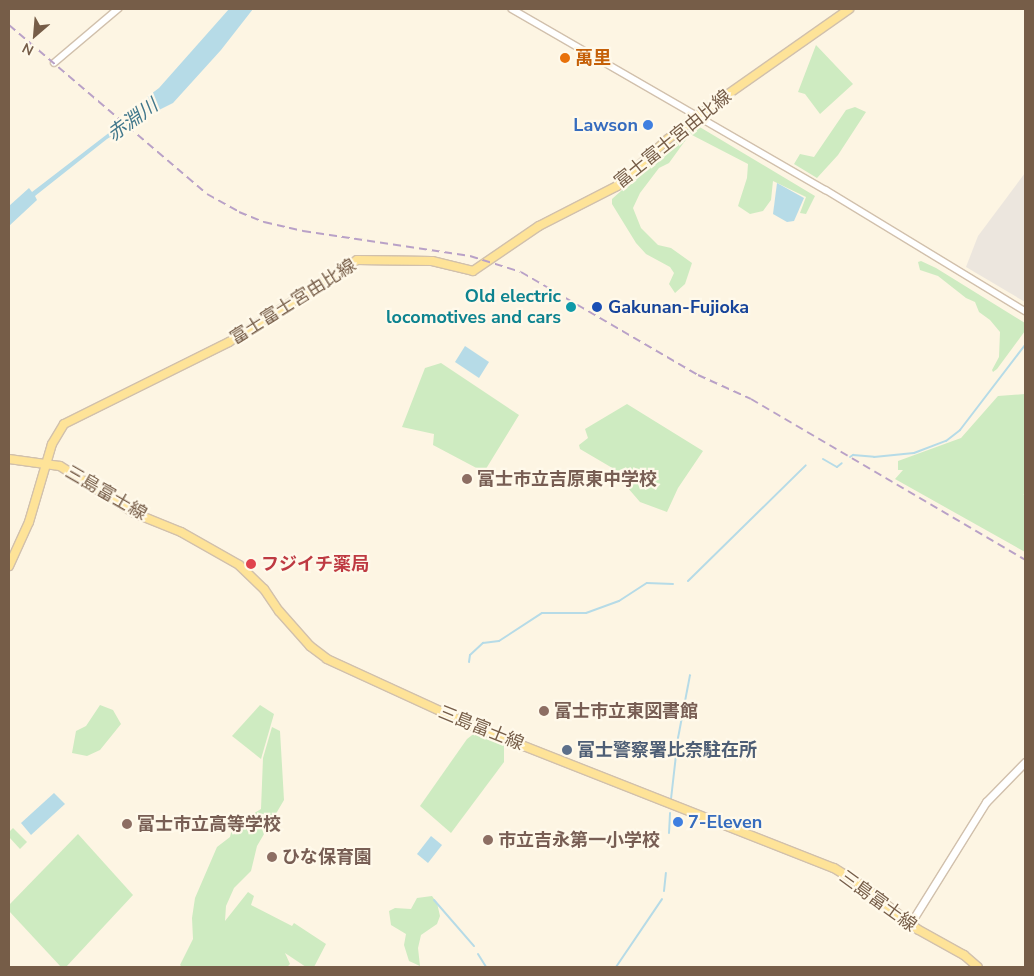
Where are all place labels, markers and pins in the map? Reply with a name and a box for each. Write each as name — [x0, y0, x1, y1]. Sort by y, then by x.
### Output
place label: 萬里 — [575, 47, 611, 69]
marker: 萬里 — [559, 52, 571, 64]
place label: Lawson — [573, 114, 638, 136]
marker: Lawson — [642, 119, 654, 131]
place label: Old electric locomotives and cars — [386, 286, 561, 328]
place label: Gakunan-Fujioka — [608, 296, 749, 318]
marker: Gakunan-Fujioka — [590, 300, 604, 314]
marker: Old electric locomotives and cars — [565, 301, 577, 313]
place label: 富士市立吉原東中学校 — [477, 468, 657, 490]
marker: 富士市立吉原東中学校 — [461, 473, 473, 485]
place label: フジイチ薬局 — [261, 553, 369, 575]
marker: フジイチ薬局 — [245, 558, 257, 570]
place label: 富士市立東図書館 — [554, 700, 698, 722]
marker: 富士市立東図書館 — [538, 705, 550, 717]
place label: 富士警察署比奈駐在所 — [577, 739, 757, 761]
marker: 富士警察署比奈駐在所 — [561, 744, 573, 756]
place label: 7-Eleven — [688, 811, 762, 833]
place label: 富士市立高等学校 — [137, 813, 281, 835]
marker: 7-Eleven — [672, 816, 684, 828]
marker: 富士市立高等学校 — [121, 818, 133, 830]
place label: 市立吉永第一小学校 — [498, 829, 660, 851]
marker: 市立吉永第一小学校 — [482, 834, 494, 846]
place label: ひな保育園 — [282, 846, 372, 868]
marker: ひな保育園 — [266, 851, 278, 863]

